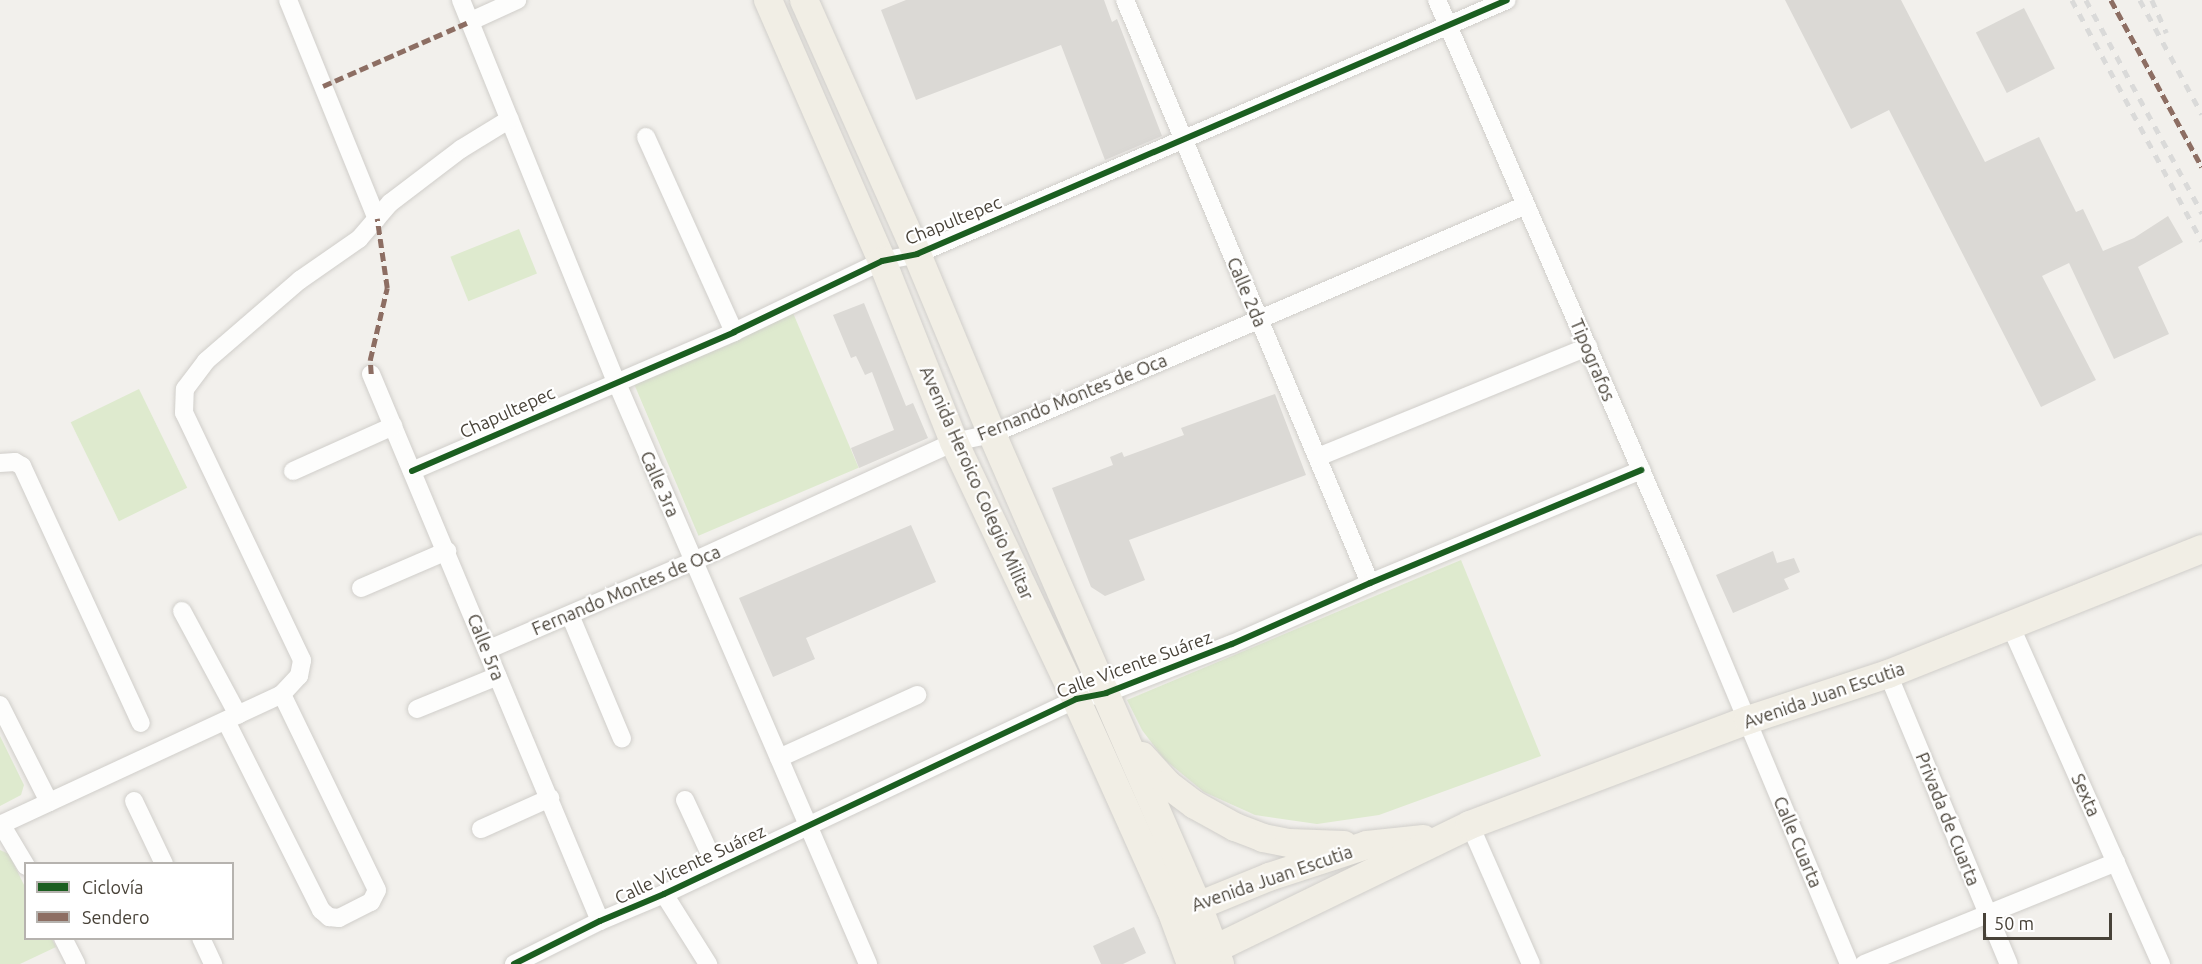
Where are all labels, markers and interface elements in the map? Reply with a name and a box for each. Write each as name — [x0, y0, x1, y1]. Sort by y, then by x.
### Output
street label: Chapultepec — [902, 191, 1004, 249]
street label: Calle 2da — [1223, 254, 1271, 330]
street label: Tipografos — [1566, 316, 1620, 404]
street label: Fernando Montes de Oca — [974, 349, 1170, 445]
street label: Avenida Heroico Colegio Militar — [916, 363, 1038, 603]
street label: Chapultepec — [456, 381, 558, 443]
street label: Calle 3ra — [636, 448, 684, 520]
street label: Fernando Montes de Oca — [528, 540, 724, 640]
street label: Calle 5ra — [463, 611, 509, 683]
street label: Calle Vicente Suárez — [1053, 626, 1215, 702]
street label: Avenida Juan Escutia — [1741, 657, 1907, 733]
street label: Privada de Cuarta — [1911, 749, 1985, 889]
street label: Sexta — [2067, 770, 2105, 820]
street label: Calle Cuarta — [1769, 793, 1827, 891]
street label: Calle Vicente Suárez — [611, 820, 769, 908]
street label: Avenida Juan Escutia — [1189, 840, 1355, 916]
legend — [24, 862, 234, 940]
text: Ciclovía — [82, 877, 143, 897]
scale bar — [1986, 901, 2115, 939]
text: Sendero — [82, 907, 149, 927]
text: 50 m — [1994, 913, 2034, 933]

